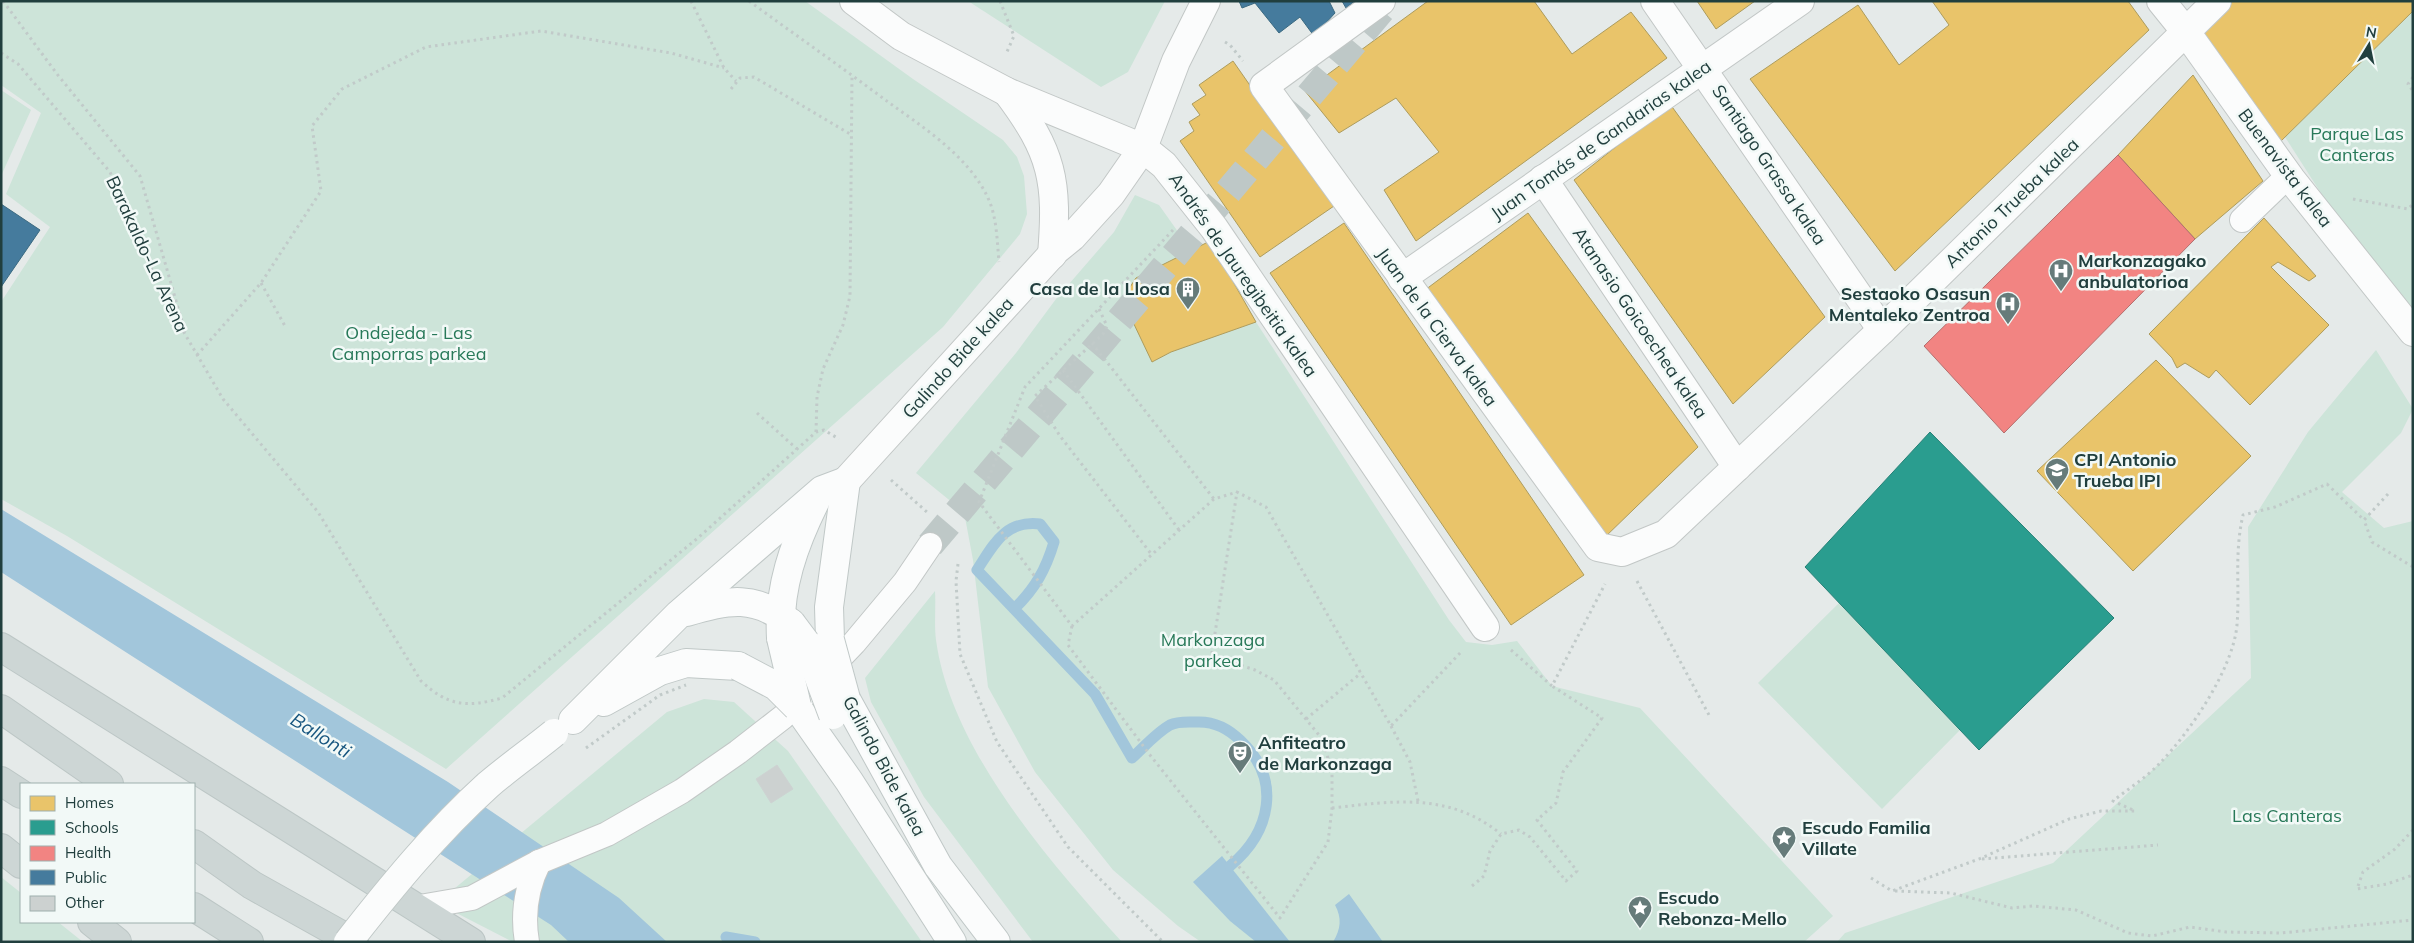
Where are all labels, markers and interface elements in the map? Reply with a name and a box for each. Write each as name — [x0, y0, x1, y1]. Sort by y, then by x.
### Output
north arrow — [2344, 20, 2394, 70]
text: N — [2364, 22, 2378, 42]
street label: Juan Tomás de Gandarias kalea — [1486, 54, 1715, 225]
street label: Santiago Grassa kalea — [1707, 80, 1832, 249]
street label: Buenavista kalea — [2233, 104, 2338, 232]
park label: Parque Las Canteras — [2310, 122, 2404, 166]
street label: Antonio Trueba kalea — [1940, 133, 2083, 273]
street label: Andrés de Jauregibeitia kalea — [1164, 168, 1323, 381]
street label: Barakaldo-La Arena — [101, 172, 194, 336]
street label: Atanasio Goicoechea kalea — [1568, 223, 1713, 423]
street label: Juan de la Cierva kalea — [1372, 243, 1503, 411]
place label: Markonzagako anbulatorioa — [2078, 249, 2206, 293]
hospital icon: Markonzagako anbulatorioa — [2048, 258, 2074, 292]
building icon: Casa de la Llosa — [1175, 276, 1201, 310]
place label: Casa de la Llosa — [1029, 277, 1170, 300]
place label: Sestaoko Osasun Mentaleko Zentroa — [1829, 282, 1990, 326]
hospital icon: Sestaoko Osasun Mentaleko Zentroa — [1995, 291, 2021, 325]
street label: Galindo Bide kalea — [897, 292, 1018, 423]
park label: Ondejeda - Las Camporras parkea — [332, 321, 486, 365]
place label: CPI Antonio Trueba IPI — [2074, 448, 2176, 492]
school or university icon: CPI Antonio Trueba IPI — [2044, 457, 2070, 491]
park label: Markonzaga parkea — [1161, 628, 1265, 672]
street label: Galindo Bide kalea — [838, 692, 931, 840]
water label: Ballonti — [286, 707, 356, 763]
place label: Anfiteatro de Markonzaga — [1258, 731, 1392, 775]
theatre icon: Anfiteatro de Markonzaga — [1227, 740, 1253, 774]
legend — [20, 783, 195, 923]
text: Homes — [65, 793, 114, 812]
park label: Las Canteras — [2232, 804, 2342, 827]
place label: Escudo Familia Villate — [1801, 816, 1931, 860]
text: Schools — [65, 818, 119, 837]
place icon: Escudo Familia Villate — [1771, 825, 1797, 859]
text: Health — [65, 843, 111, 862]
text: Public — [65, 868, 107, 887]
place label: Escudo Rebonza-Mello — [1658, 886, 1787, 930]
text: Other — [65, 893, 105, 912]
place icon: Escudo Rebonza-Mello — [1627, 895, 1653, 929]

